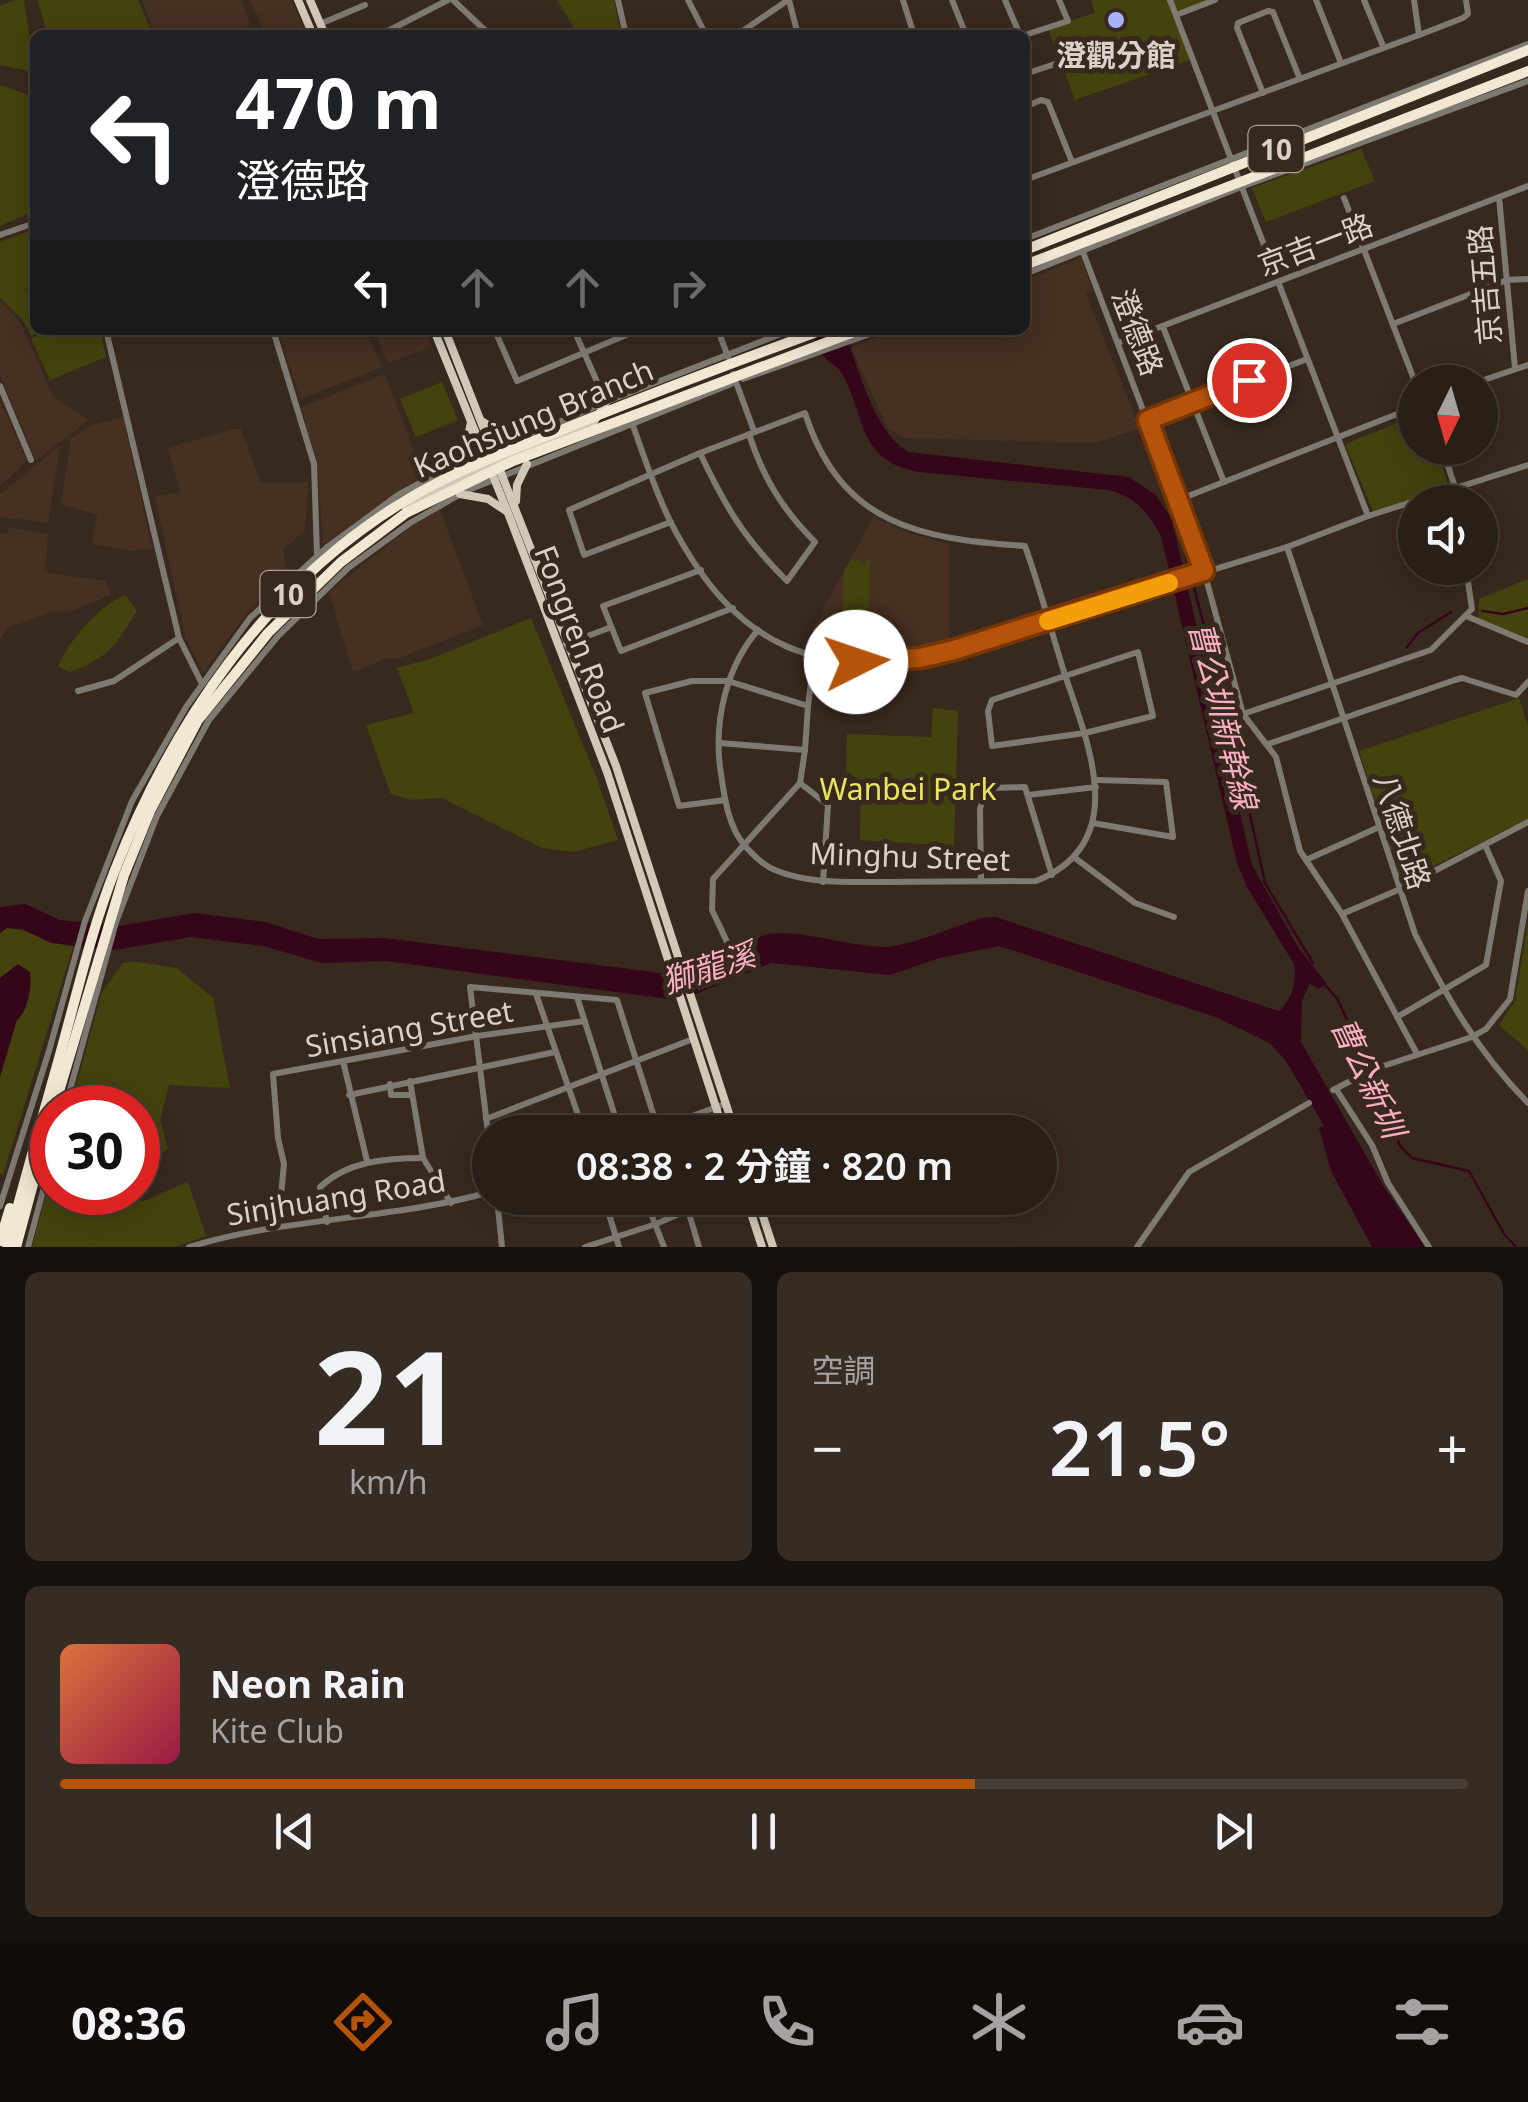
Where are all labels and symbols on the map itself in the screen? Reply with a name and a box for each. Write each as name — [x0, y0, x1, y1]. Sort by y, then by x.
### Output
marker: 澄觀分館 — [1105, 9, 1127, 31]
place label: 澄觀分館 — [1056, 34, 1176, 75]
road number: 10 — [1248, 126, 1304, 172]
street label: 京吉一路 — [1252, 203, 1378, 285]
street label: 京吉五路 — [1458, 223, 1510, 347]
street label: 澄德路 — [1103, 283, 1173, 381]
pin — [1207, 338, 1292, 423]
street label: Kaohsiung Branch — [407, 349, 659, 487]
north arrow — [1398, 365, 1498, 465]
street label: Fongren Road — [525, 539, 635, 739]
road number: 10 — [260, 571, 316, 617]
position arrow — [804, 610, 908, 714]
water label: 曹公圳新幹線 — [1180, 617, 1269, 816]
park label: Wanbei Park — [820, 768, 996, 809]
street label: 八德北路 — [1365, 768, 1441, 894]
street label: Minghu Street — [809, 832, 1011, 880]
water label: 獅龍溪 — [656, 930, 764, 1002]
street label: Sinsiang Street — [302, 990, 516, 1066]
water label: 曹公新圳 — [1322, 1010, 1417, 1148]
speed limit sign: 30 — [30, 1085, 160, 1215]
street label: Sinjhuang Road — [224, 1159, 448, 1235]

